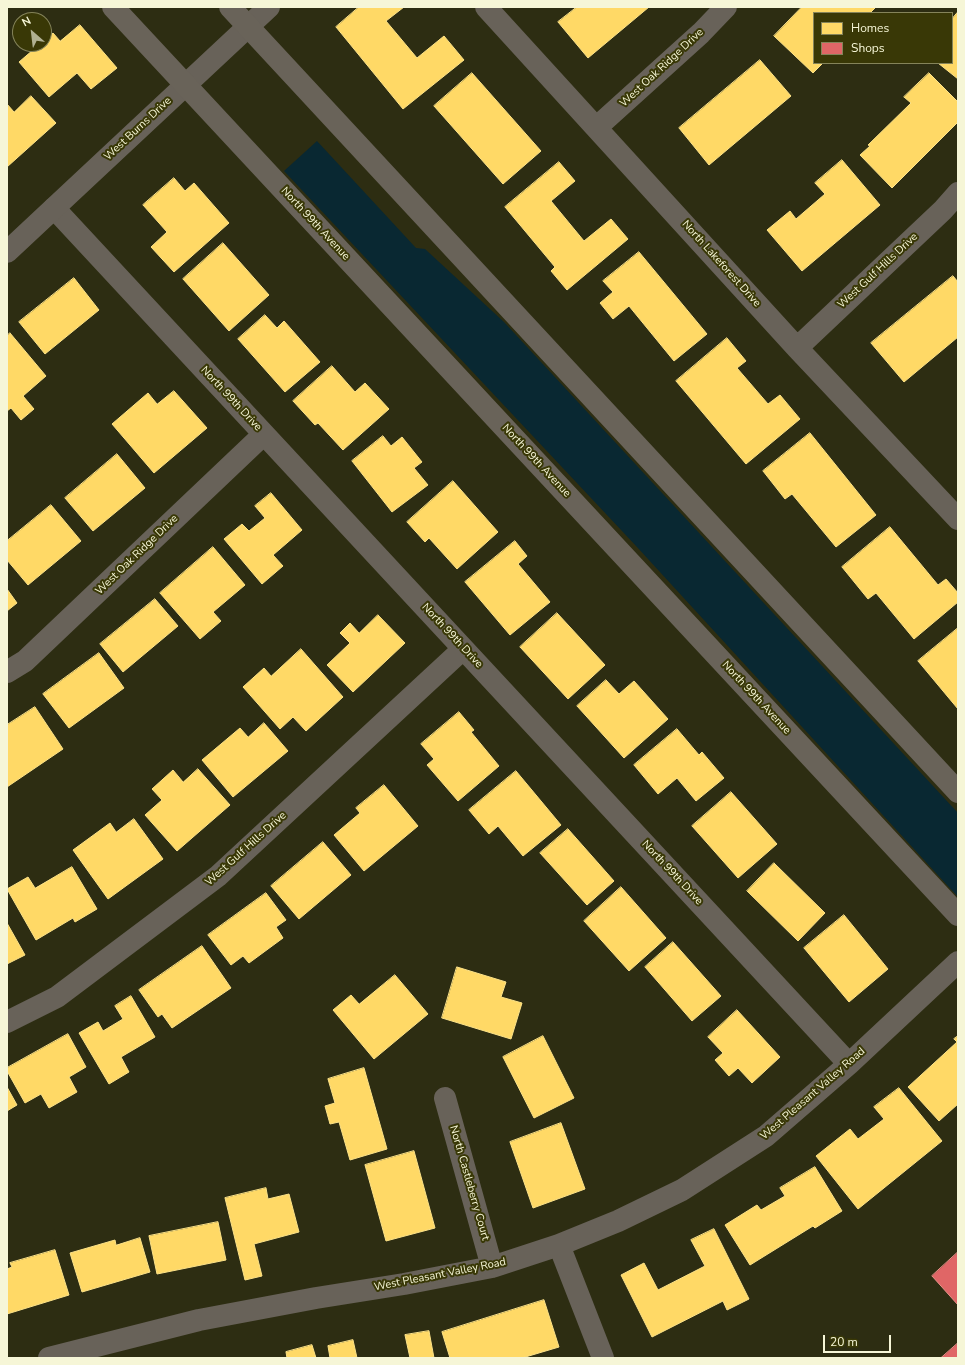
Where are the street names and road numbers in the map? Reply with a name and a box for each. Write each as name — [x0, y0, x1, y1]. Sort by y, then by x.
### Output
street label: West Oak Ridge Drive — [618, 26, 706, 110]
street label: West Burns Drive — [102, 94, 174, 164]
street label: North 99th Avenue — [278, 185, 352, 263]
street label: North Lakeforest Drive — [679, 218, 763, 310]
street label: West Gulf Hills Drive — [835, 230, 921, 312]
street label: North 99th Drive — [198, 364, 264, 434]
street label: North 99th Avenue — [499, 422, 573, 500]
street label: West Oak Ridge Drive — [93, 512, 181, 598]
street label: North 99th Drive — [419, 601, 485, 671]
street label: North 99th Avenue — [719, 659, 793, 737]
street label: West Gulf Hills Drive — [203, 809, 289, 889]
street label: North 99th Drive — [639, 838, 705, 908]
street label: West Pleasant Valley Road — [758, 1045, 868, 1143]
street label: North Castleberry Court — [446, 1124, 492, 1242]
street label: West Pleasant Valley Road — [373, 1256, 507, 1294]

